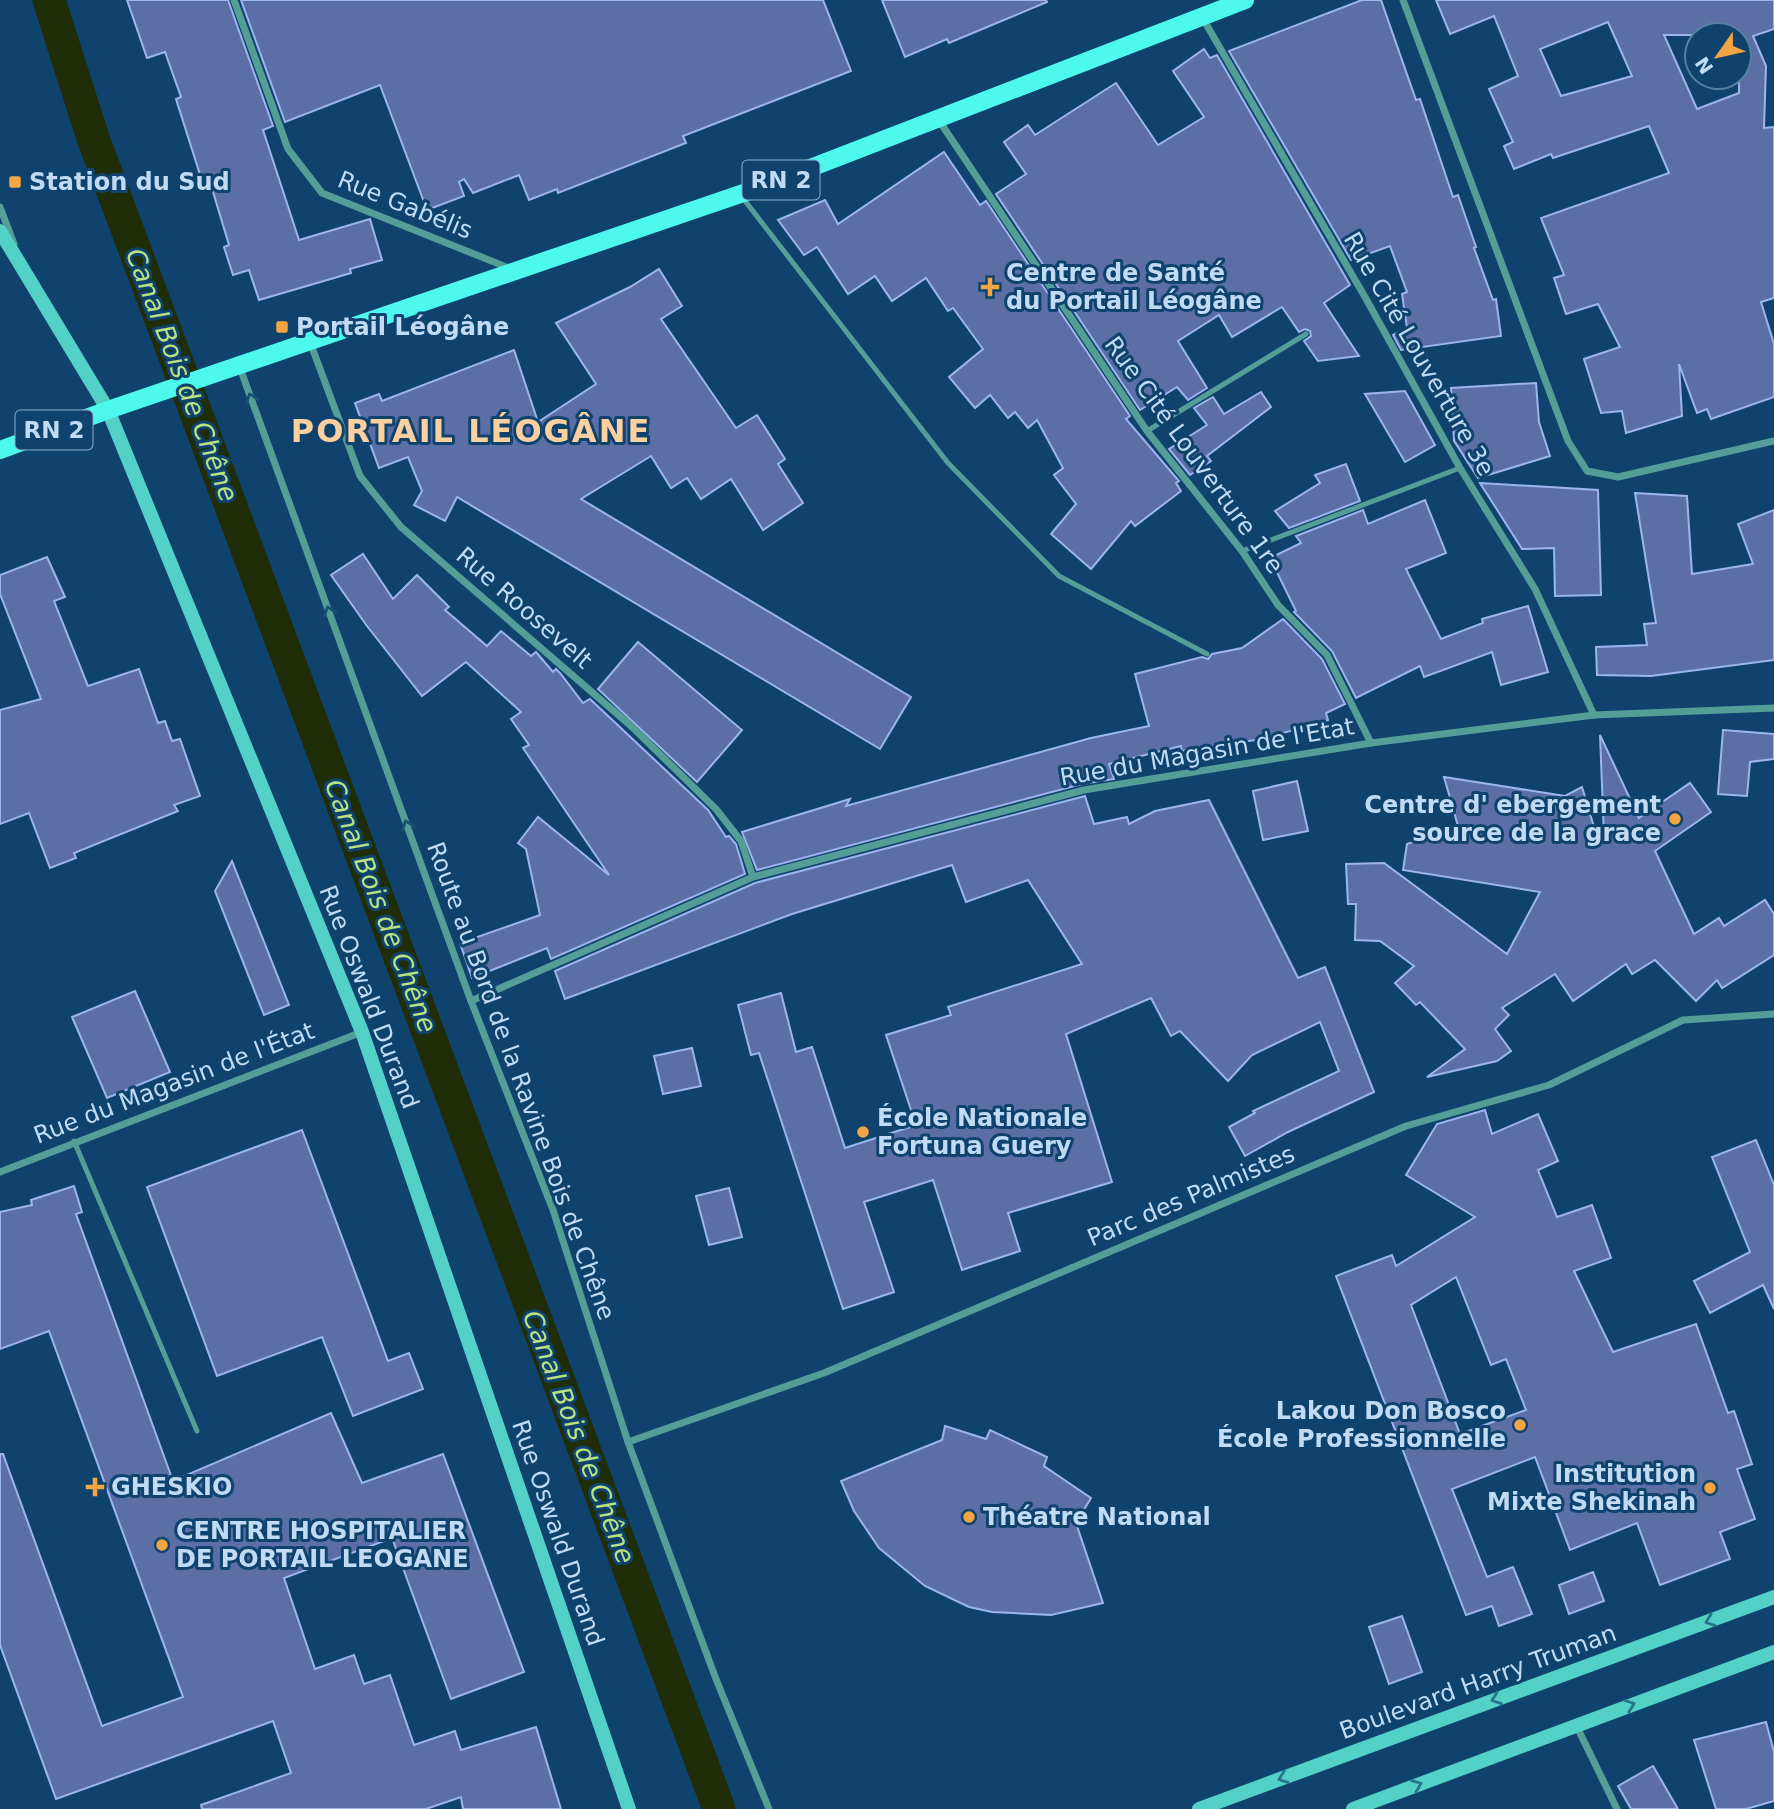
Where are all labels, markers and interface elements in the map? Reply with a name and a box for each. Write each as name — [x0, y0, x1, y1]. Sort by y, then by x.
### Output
north arrow — [1683, 21, 1753, 91]
text: N — [1690, 53, 1717, 78]
road number: RN 2 — [742, 160, 820, 200]
street label: Rue Gabélis — [334, 165, 476, 245]
place label: Station du Sud — [29, 168, 230, 196]
marker: Station du Sud — [7, 174, 23, 190]
street label: Rue Cité Louverture 3e — [1338, 227, 1500, 481]
water label: Canal Bois de Chêne — [120, 244, 244, 506]
place label: Centre de Santé du Portail Léogâne — [1006, 259, 1262, 315]
marker: Centre de Santé du Portail Léogâne — [980, 277, 1000, 297]
place label: Portail Léogâne — [296, 313, 509, 341]
marker: Portail Léogâne — [274, 319, 290, 335]
street label: Rue Cité Louverture 1re — [1099, 331, 1289, 579]
one-way arrow — [245, 392, 259, 404]
road number: RN 2 — [16, 410, 92, 450]
district label: PORTAIL LÉOGÂNE — [291, 412, 651, 450]
street label: Rue Roosevelt — [450, 542, 598, 674]
one-way arrow — [323, 606, 337, 618]
street label: Rue du Magasin de l'Etat — [1058, 712, 1356, 792]
water label: Canal Bois de Chêne — [319, 775, 443, 1037]
place label: Centre d' ebergement source de la grace — [1364, 791, 1661, 847]
marker: Centre d' ebergement source de la grace — [1667, 811, 1683, 827]
one-way arrow — [401, 820, 415, 832]
street label: Route au Bord de la Ravine Bois de Chêne — [421, 838, 621, 1324]
street label: Rue Oswald Durand — [313, 881, 425, 1113]
street label: Rue du Magasin de l'État — [29, 1016, 318, 1150]
place label: École Nationale Fortuna Guery — [877, 1103, 1087, 1160]
marker: École Nationale Fortuna Guery — [855, 1124, 871, 1140]
street label: Parc des Palmistes — [1083, 1140, 1299, 1252]
water label: Canal Bois de Chêne — [517, 1306, 641, 1568]
place label: Lakou Don Bosco École Professionnelle — [1217, 1397, 1506, 1453]
street label: Rue Oswald Durand — [506, 1416, 610, 1650]
marker: Lakou Don Bosco École Professionnelle — [1512, 1417, 1528, 1433]
place label: Institution Mixte Shekinah — [1487, 1460, 1696, 1516]
place label: GHESKIO — [111, 1473, 232, 1501]
marker: GHESKIO — [85, 1477, 105, 1497]
marker: Institution Mixte Shekinah — [1702, 1480, 1718, 1496]
place label: Théatre National — [983, 1503, 1211, 1531]
marker: Théatre National — [961, 1509, 977, 1525]
place label: CENTRE HOSPITALIER DE PORTAIL LEOGANE — [176, 1517, 469, 1573]
marker: CENTRE HOSPITALIER DE PORTAIL LEOGANE — [154, 1537, 170, 1553]
one-way arrow — [1704, 1613, 1716, 1627]
street label: Boulevard Harry Truman — [1336, 1619, 1620, 1745]
one-way arrow — [1491, 1691, 1503, 1705]
one-way arrow — [1623, 1699, 1635, 1713]
one-way arrow — [1277, 1770, 1289, 1784]
one-way arrow — [1410, 1779, 1422, 1793]

